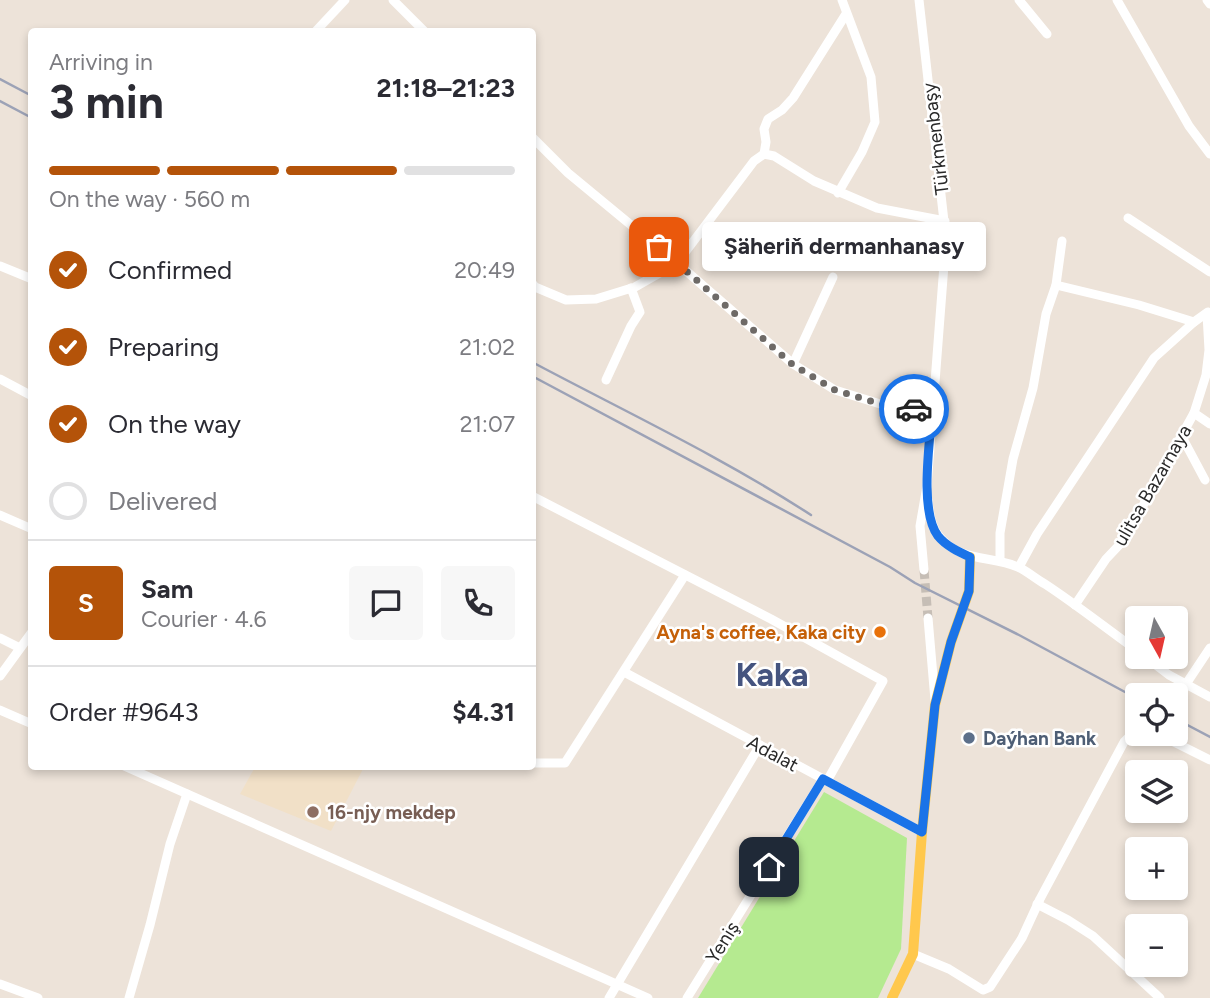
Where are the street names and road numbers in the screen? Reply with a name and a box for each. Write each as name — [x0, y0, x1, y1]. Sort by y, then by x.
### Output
street label: Türkmenbaşy — [917, 82, 954, 196]
street label: ulitsa Bazarnaya — [1108, 421, 1196, 550]
street label: Adalat — [743, 730, 802, 776]
street label: Yeniş — [701, 917, 744, 967]

